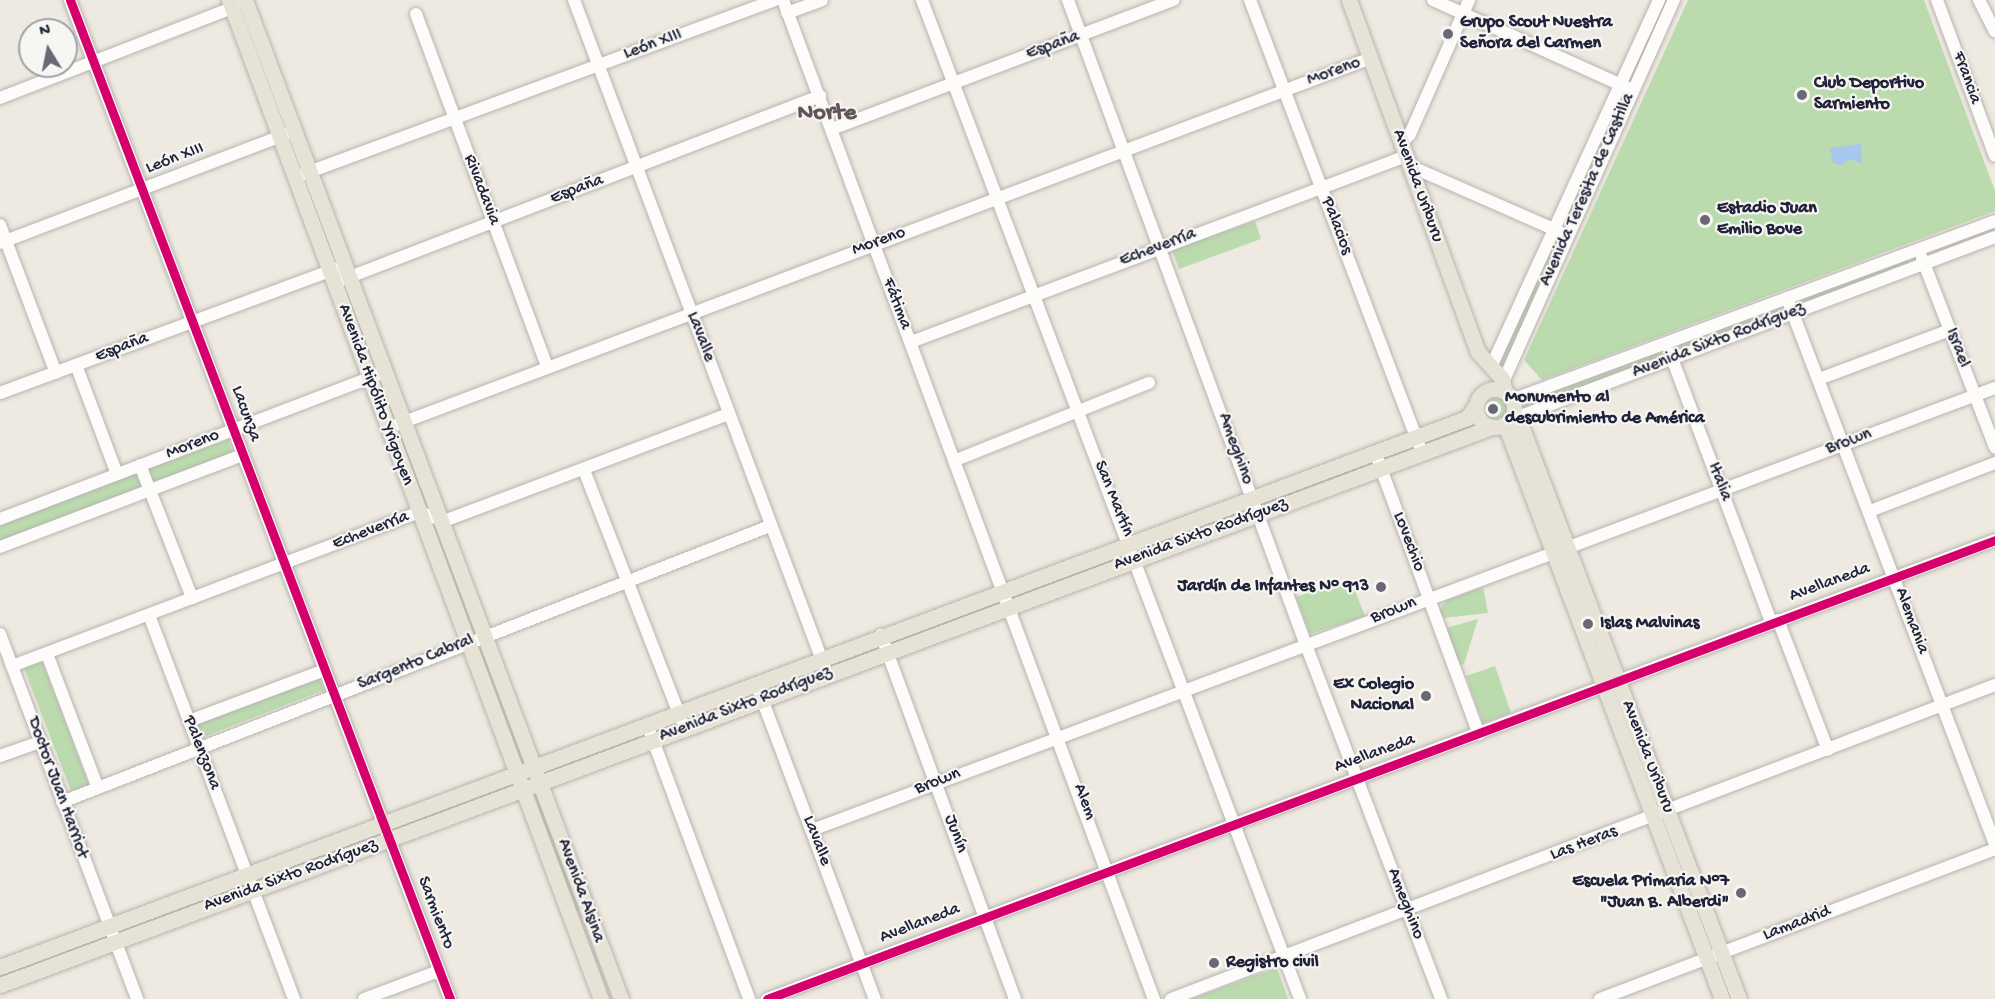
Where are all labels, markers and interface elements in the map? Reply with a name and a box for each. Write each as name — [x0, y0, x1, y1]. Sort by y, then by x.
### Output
place label: Grupo Scout Nuestra Señora del Carmen — [1460, 13, 1612, 56]
north arrow — [18, 18, 78, 78]
text: N — [38, 21, 52, 42]
street label: León XIII — [621, 24, 685, 66]
street label: España — [1023, 26, 1083, 66]
marker: Grupo Scout Nuestra Señora del Carmen — [1441, 27, 1455, 41]
street label: Francia — [1947, 49, 1985, 107]
street label: Moreno — [1304, 52, 1364, 92]
place label: Club Deportivo Sarmiento — [1814, 74, 1924, 116]
marker: Club Deportivo Sarmiento — [1795, 88, 1809, 102]
street label: Avenida Teresita de Castilla — [1536, 90, 1640, 290]
district label: Norte — [798, 100, 856, 128]
street label: Avenida Uriburu — [1387, 127, 1447, 245]
street label: León XIII — [143, 138, 207, 180]
street label: Rivadavia — [458, 152, 504, 228]
street label: España — [547, 170, 607, 210]
street label: Palacios — [1315, 194, 1357, 258]
place label: Estadio Juan Emilio Bove — [1717, 199, 1817, 242]
marker: Estadio Juan Emilio Bove — [1698, 213, 1712, 227]
street label: Moreno — [849, 222, 909, 262]
street label: Echeverría — [1117, 224, 1199, 272]
street label: Fátima — [876, 275, 916, 333]
street label: Avenida Sixto Rodríguez — [1630, 298, 1808, 384]
street label: Avenida Hipólito Yrigoyen — [332, 301, 418, 489]
street label: Lavalle — [681, 309, 719, 365]
street label: Israel — [1940, 325, 1974, 371]
street label: España — [92, 328, 152, 368]
street label: Lacunza — [225, 383, 265, 445]
place label: Monumento al descubrimiento de América — [1505, 388, 1704, 430]
marker: Monumento al descubrimiento de América — [1486, 402, 1500, 416]
street label: Ameghino — [1212, 410, 1258, 488]
street label: Brown — [1823, 424, 1875, 460]
street label: Moreno — [163, 425, 223, 465]
street label: San Martín — [1088, 458, 1138, 540]
street label: Italia — [1702, 460, 1736, 504]
street label: Avenida Sixto Rodríguez — [1111, 494, 1291, 576]
street label: Echeverría — [330, 507, 412, 555]
street label: Lovechio — [1387, 509, 1429, 575]
street label: Avellaneda — [1787, 558, 1873, 608]
place label: Jardín de Infantes N° 913 — [1178, 576, 1369, 598]
marker: Jardín de Infantes N° 913 — [1374, 580, 1388, 594]
street label: Alemania — [1889, 585, 1933, 657]
street label: Brown — [1368, 592, 1420, 630]
place label: Islas Malvinas — [1600, 613, 1699, 635]
marker: Islas Malvinas — [1581, 617, 1595, 631]
street label: Sargento Cabral — [355, 630, 477, 696]
street label: Avenida Sixto Rodríguez — [657, 662, 835, 748]
place label: Ex Colegio Nacional — [1333, 675, 1414, 718]
marker: Ex Colegio Nacional — [1419, 689, 1433, 703]
street label: Avenida Uriburu — [1616, 698, 1678, 816]
street label: Palenzona — [177, 713, 225, 793]
street label: Doctor Juan Harriot — [21, 714, 93, 862]
street label: Avellaneda — [1332, 729, 1418, 779]
street label: Brown — [912, 763, 964, 801]
street label: Alem — [1067, 781, 1101, 823]
street label: Junín — [938, 812, 972, 856]
street label: Lavalle — [797, 813, 835, 869]
street label: Las Heras — [1547, 821, 1621, 867]
street label: Avenida Sixto Rodríguez — [201, 835, 381, 917]
street label: Avenida Alsina — [551, 836, 609, 946]
street label: Ameghino — [1382, 865, 1428, 943]
place label: Escuela Primaria N°7 "Juan B. Alberdi" — [1572, 872, 1729, 914]
street label: Sarmiento — [411, 874, 459, 952]
marker: Escuela Primaria N°7 "Juan B. Alberdi" — [1734, 886, 1748, 900]
street label: Avellaneda — [877, 899, 963, 949]
street label: Lamadrid — [1760, 901, 1834, 947]
place label: Registro civil — [1226, 952, 1319, 974]
marker: Registro civil — [1207, 956, 1221, 970]

